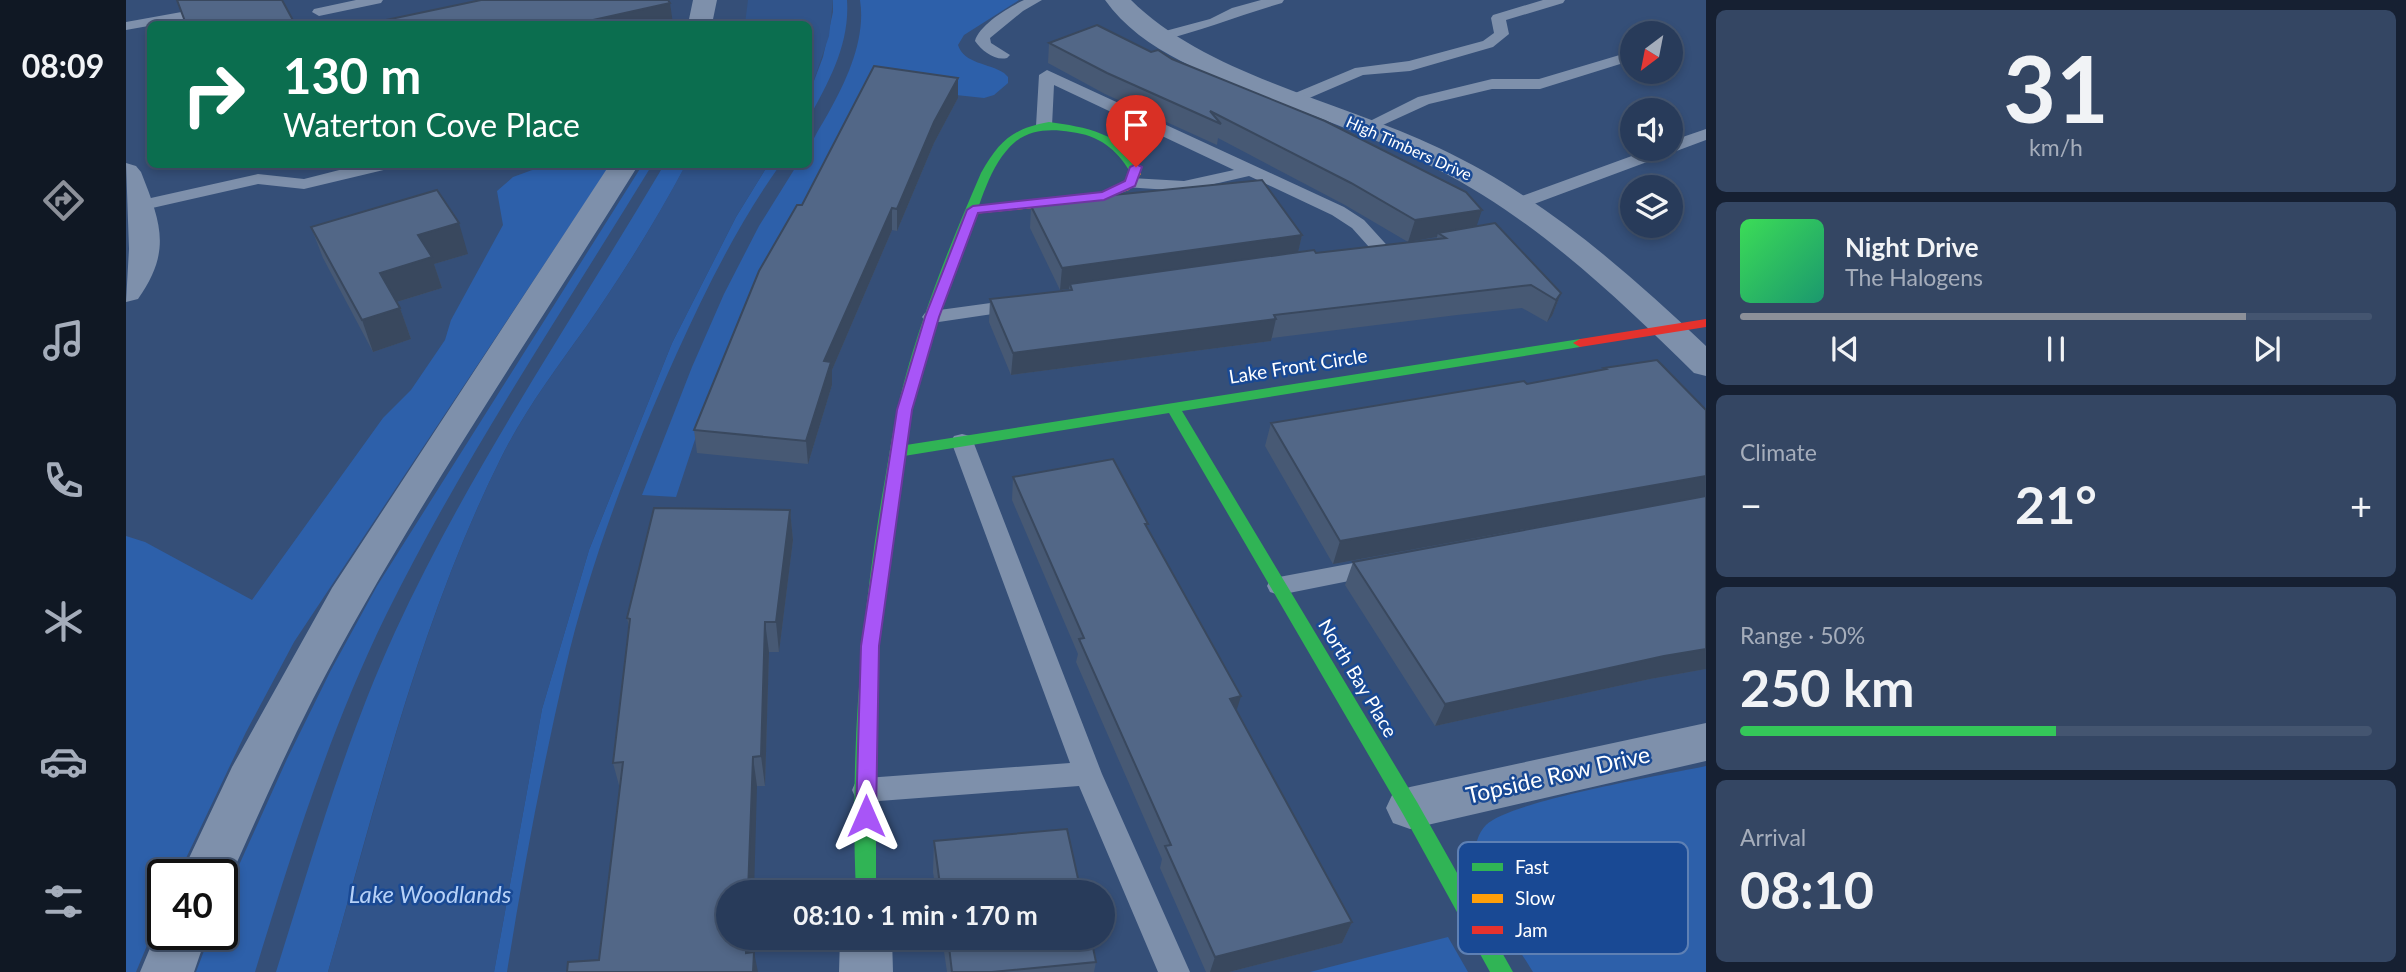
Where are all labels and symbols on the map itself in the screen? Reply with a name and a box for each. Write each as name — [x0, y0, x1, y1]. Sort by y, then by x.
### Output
north arrow — [1620, 21, 1684, 84]
pin — [1106, 95, 1166, 167]
street label: High Timbers Drive — [1343, 111, 1475, 184]
street label: Lake Front Circle — [1227, 343, 1369, 388]
street label: North Bay Place — [1314, 614, 1403, 741]
street label: Topside Row Drive — [1463, 739, 1652, 809]
position arrow — [829, 779, 903, 853]
legend — [1458, 842, 1688, 954]
text: Fast — [1515, 855, 1549, 878]
speed limit sign: 40 — [147, 859, 238, 950]
water label: Lake Woodlands — [349, 879, 512, 908]
text: Slow — [1515, 886, 1555, 909]
text: Jam — [1515, 918, 1548, 941]

